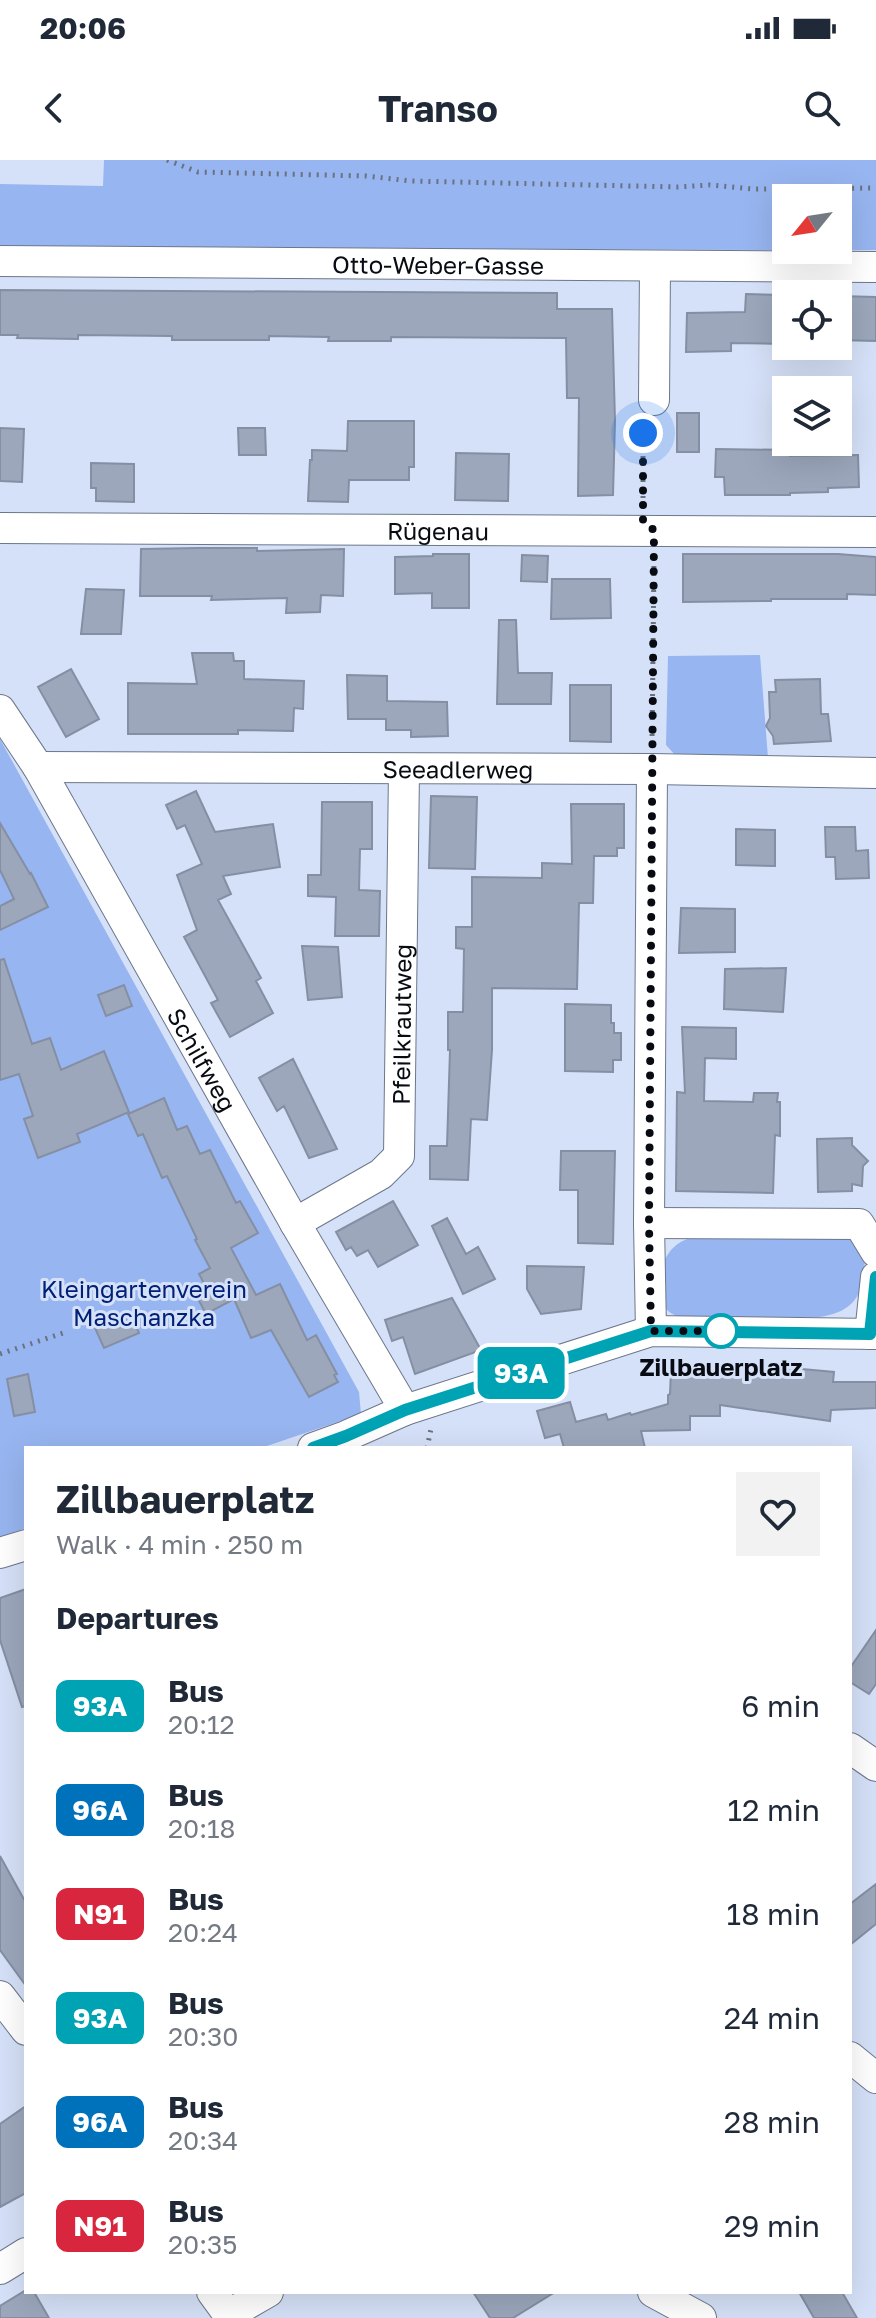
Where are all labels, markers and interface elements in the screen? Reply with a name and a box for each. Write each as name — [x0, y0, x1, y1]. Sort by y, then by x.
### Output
text: 20:06 — [40, 10, 126, 46]
icon: back — [32, 86, 76, 130]
icon: search — [800, 86, 844, 130]
text: Transo — [378, 87, 498, 130]
north arrow — [772, 184, 852, 264]
map controls — [772, 184, 852, 456]
street label: Otto-Weber-Gasse — [332, 249, 544, 279]
button: locate — [772, 280, 852, 360]
button: layers — [772, 376, 852, 456]
your location — [623, 413, 663, 453]
street label: Rügenau — [387, 515, 489, 545]
street label: Seeadlerweg — [383, 754, 533, 783]
street label: Pfeilkrautweg — [385, 944, 416, 1105]
street label: Schilfweg — [162, 1002, 243, 1116]
park label: Kleingartenverein Maschanzka — [41, 1274, 247, 1331]
marker: Zillbauerplatz — [704, 1314, 738, 1348]
line badge: 93A — [475, 1347, 567, 1399]
place label: Zillbauerplatz — [639, 1352, 803, 1381]
text: 93A — [494, 1356, 548, 1389]
button: heart — [736, 1472, 820, 1556]
text: Zillbauerplatz — [56, 1476, 314, 1521]
text: Walk · 4 min · 250 m — [56, 1529, 303, 1560]
text: Departures — [56, 1600, 219, 1636]
text: Bus — [168, 1673, 224, 1709]
text: 6 min — [741, 1688, 820, 1724]
text: 93A — [73, 1689, 127, 1722]
text: 20:12 — [168, 1709, 235, 1740]
text: Bus — [168, 1777, 224, 1813]
text: 12 min — [728, 1792, 820, 1828]
text: 96A — [72, 1793, 128, 1826]
text: 20:18 — [168, 1813, 235, 1844]
text: Bus — [168, 1881, 224, 1917]
text: 18 min — [727, 1896, 820, 1932]
text: N91 — [73, 1897, 127, 1930]
text: 20:24 — [168, 1917, 238, 1948]
text: Bus — [168, 1985, 224, 2021]
text: 24 min — [724, 2000, 820, 2036]
text: 93A — [73, 2001, 127, 2034]
text: 20:30 — [168, 2021, 238, 2052]
text: Bus — [168, 2089, 224, 2125]
text: 28 min — [724, 2104, 820, 2140]
text: 96A — [72, 2105, 128, 2138]
text: 20:34 — [168, 2125, 238, 2156]
text: Bus — [168, 2193, 224, 2229]
text: 29 min — [724, 2208, 820, 2244]
text: N91 — [73, 2209, 127, 2242]
text: 20:35 — [168, 2229, 237, 2260]

